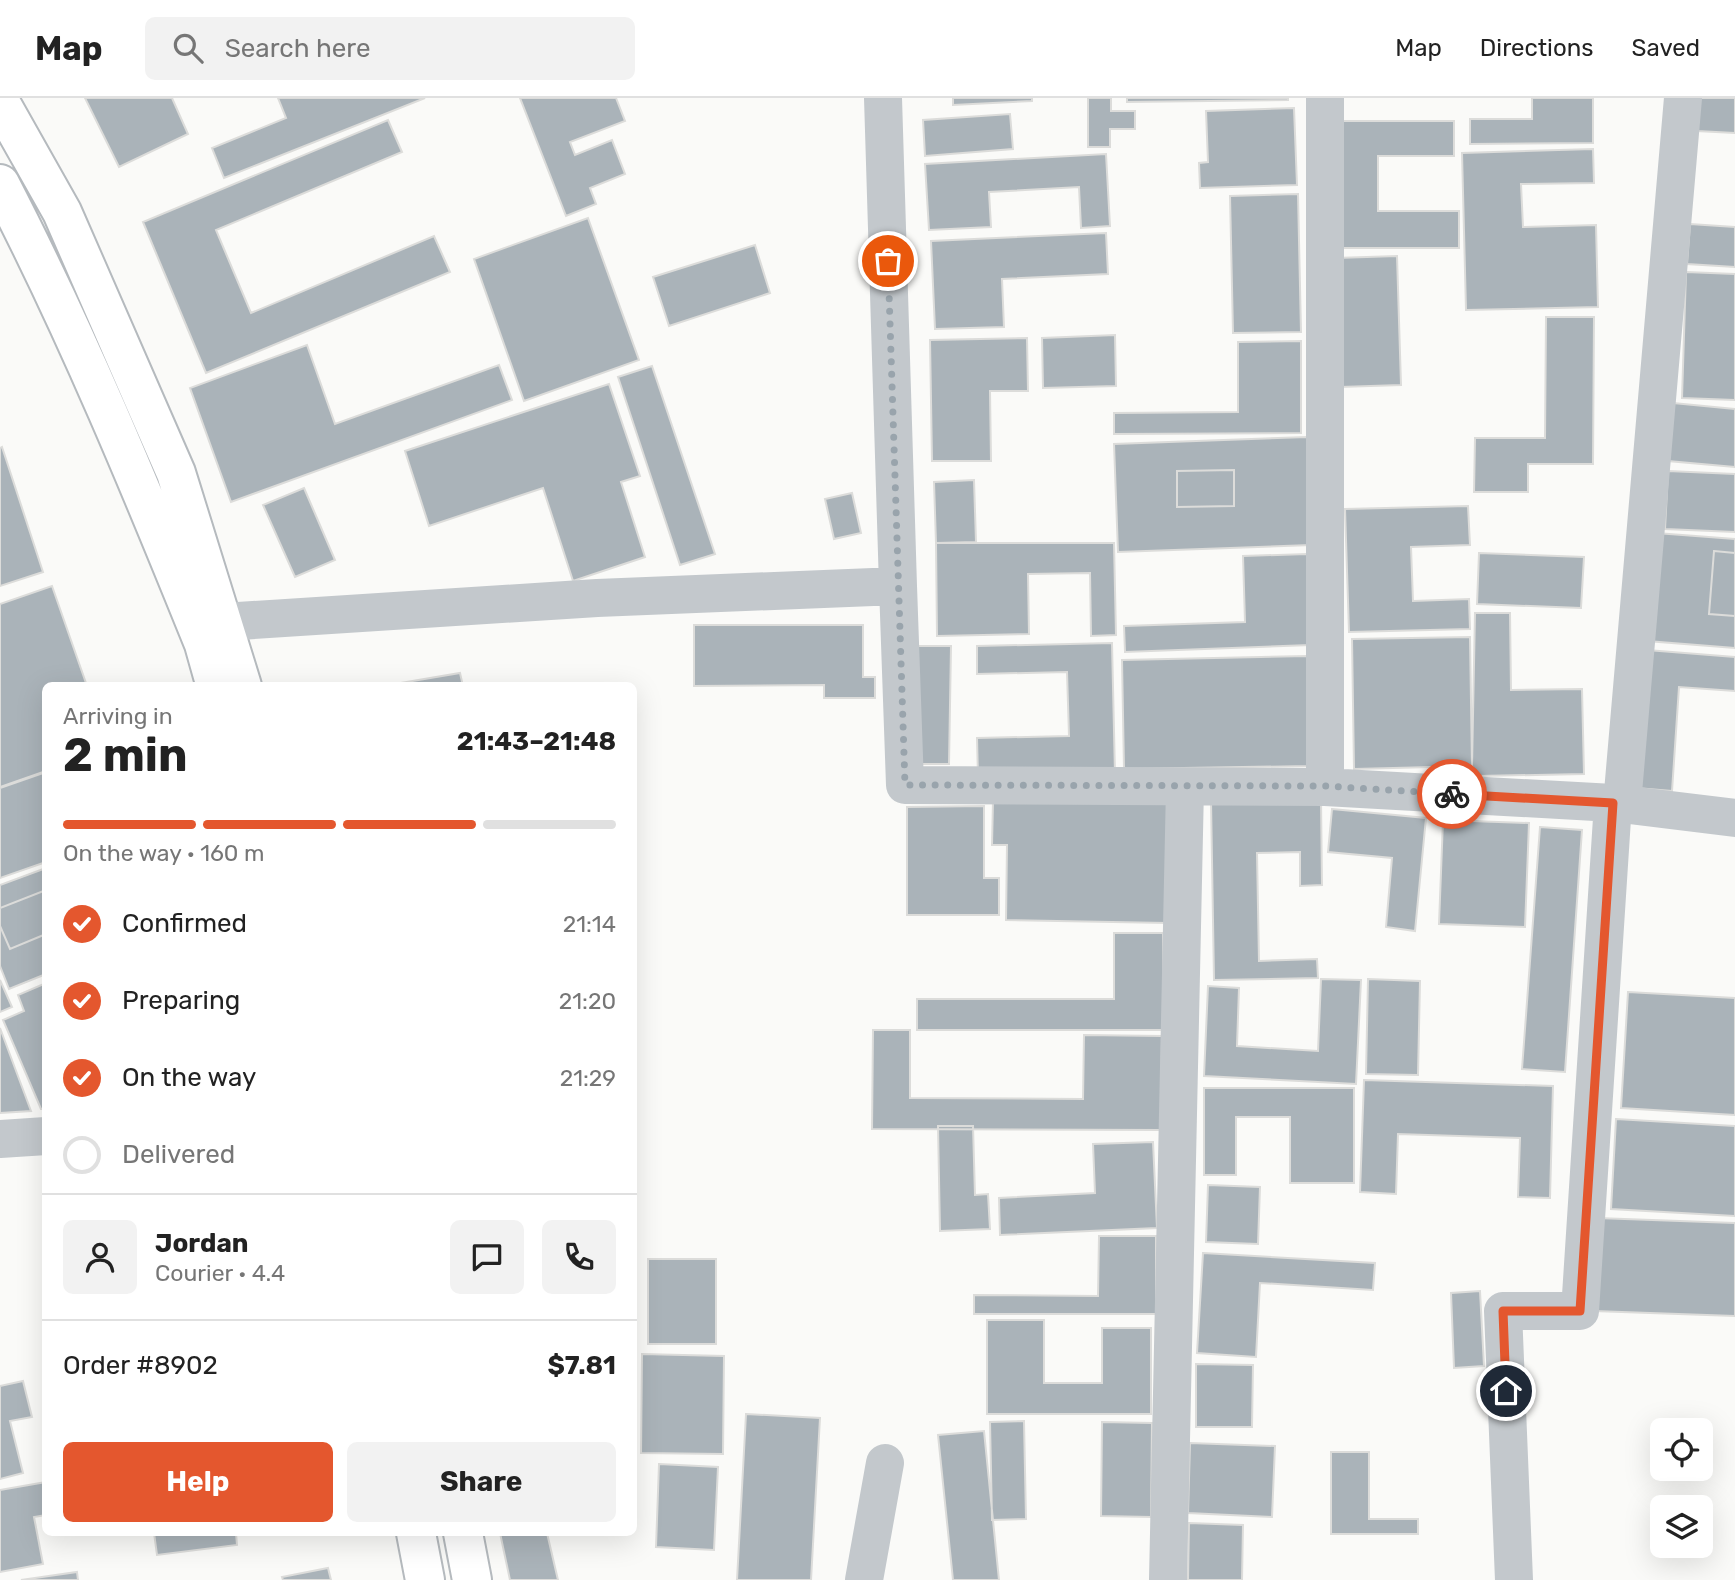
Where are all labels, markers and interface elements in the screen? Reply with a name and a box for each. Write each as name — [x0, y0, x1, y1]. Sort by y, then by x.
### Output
search box — [145, 17, 635, 80]
text: Map — [35, 29, 103, 68]
icon: search — [169, 29, 207, 67]
text: Search here — [225, 33, 370, 64]
text: Map — [1395, 34, 1442, 62]
text: Directions — [1480, 34, 1593, 62]
text: Saved — [1631, 34, 1700, 62]
pin — [858, 231, 918, 291]
icon: bag — [869, 242, 907, 280]
text: Arriving in — [63, 702, 173, 730]
text: 21:43–21:48 — [457, 726, 616, 757]
text: 2 min — [63, 728, 188, 783]
courier — [1417, 759, 1487, 829]
icon: bike — [1433, 775, 1471, 813]
text: On the way · 160 m — [63, 839, 265, 867]
icon: check — [63, 905, 101, 943]
text: Confirmed — [122, 908, 247, 939]
text: 21:14 — [563, 910, 616, 938]
icon: check — [63, 982, 101, 1020]
text: Preparing — [122, 985, 240, 1016]
text: 21:20 — [559, 987, 616, 1015]
icon: check — [63, 1059, 101, 1097]
text: On the way — [122, 1062, 256, 1093]
text: 21:29 — [560, 1064, 616, 1092]
text: Delivered — [122, 1139, 235, 1170]
button: person — [63, 1220, 137, 1294]
button: chat — [450, 1220, 524, 1294]
button: phone — [542, 1220, 616, 1294]
text: Jordan — [155, 1228, 248, 1259]
text: Courier · 4.4 — [155, 1259, 285, 1287]
text: Order #8902 — [63, 1350, 218, 1381]
text: $7.81 — [547, 1350, 616, 1381]
pin — [1476, 1361, 1536, 1421]
icon: home — [1487, 1372, 1525, 1410]
map controls — [1650, 1418, 1713, 1558]
button: locate — [1650, 1418, 1713, 1481]
button: Help — [63, 1442, 333, 1522]
button: Share — [347, 1442, 616, 1522]
button: layers — [1650, 1495, 1713, 1558]

